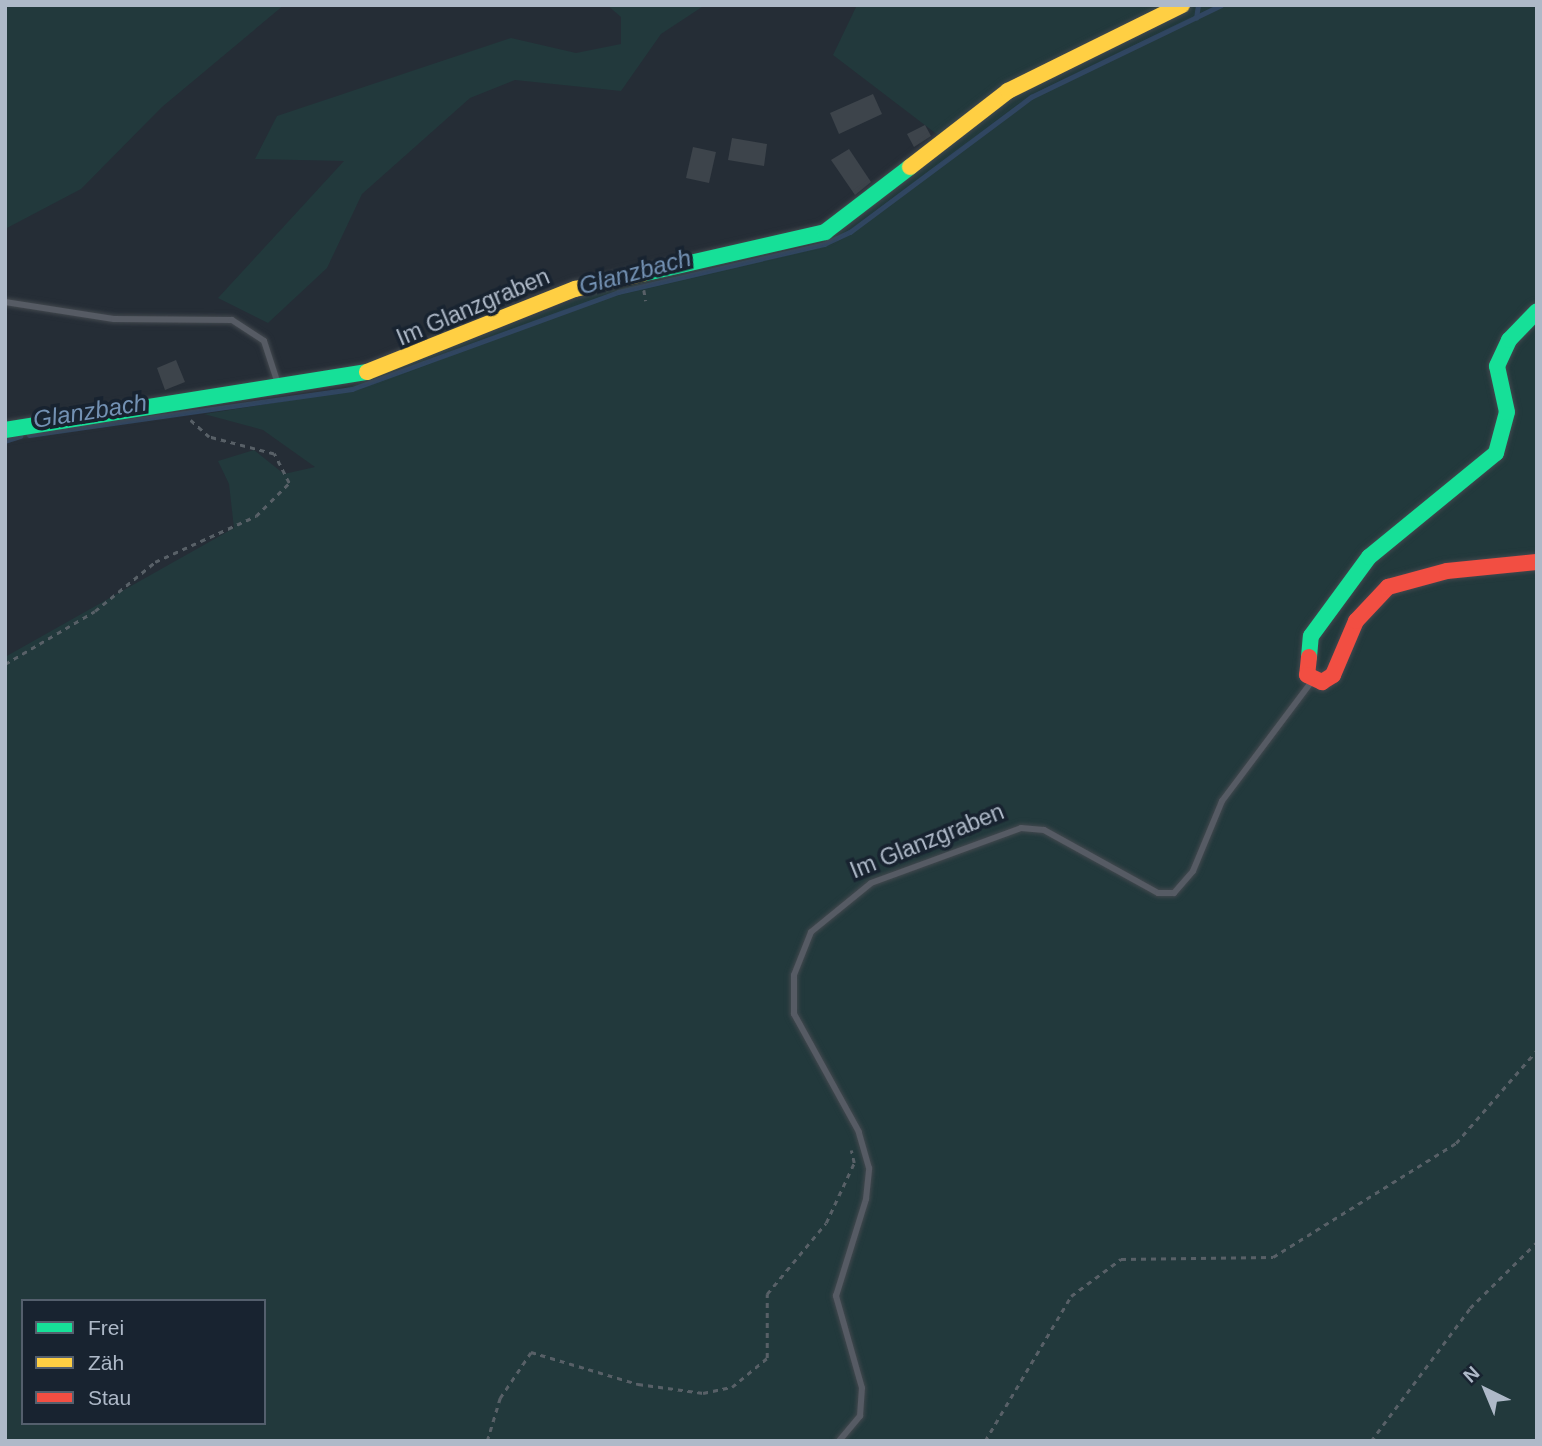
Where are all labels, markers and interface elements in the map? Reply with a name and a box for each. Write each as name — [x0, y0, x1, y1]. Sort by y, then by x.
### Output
water label: Glanzbach — [576, 243, 694, 301]
street label: Im Glanzgraben — [392, 262, 554, 352]
water label: Glanzbach — [31, 388, 149, 434]
street label: Im Glanzgraben — [846, 798, 1008, 884]
legend — [21, 1299, 266, 1425]
text: Frei — [88, 1316, 124, 1339]
text: Zäh — [88, 1351, 124, 1374]
north arrow — [1451, 1355, 1521, 1425]
text: N — [1459, 1362, 1484, 1387]
text: Stau — [88, 1386, 131, 1409]

